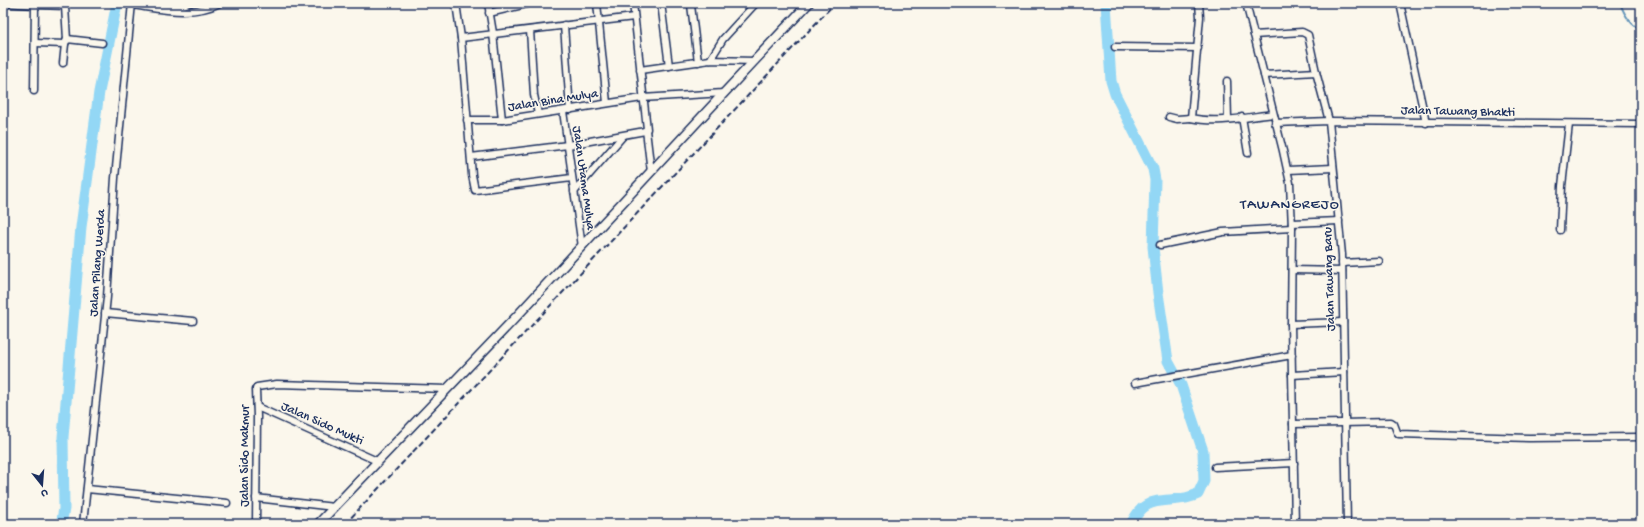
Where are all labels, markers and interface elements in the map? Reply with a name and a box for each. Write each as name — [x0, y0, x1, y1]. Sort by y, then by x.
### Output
street label: Jalan Bina Mulya — [507, 86, 600, 116]
street label: Jalan Tawang Bhakti — [1401, 104, 1515, 120]
street label: Jalan Utama Mulya — [568, 125, 598, 232]
district label: TAWANGREJO — [1239, 196, 1340, 214]
street label: Jalan Pilang Werda — [87, 208, 109, 317]
street label: Jalan Tawang Baru — [1321, 227, 1339, 331]
street label: Jalan Sido Mukti — [278, 399, 366, 449]
street label: Jalan Sido Makmur — [238, 404, 253, 507]
north arrow — [22, 465, 62, 505]
text: U — [39, 486, 49, 500]

